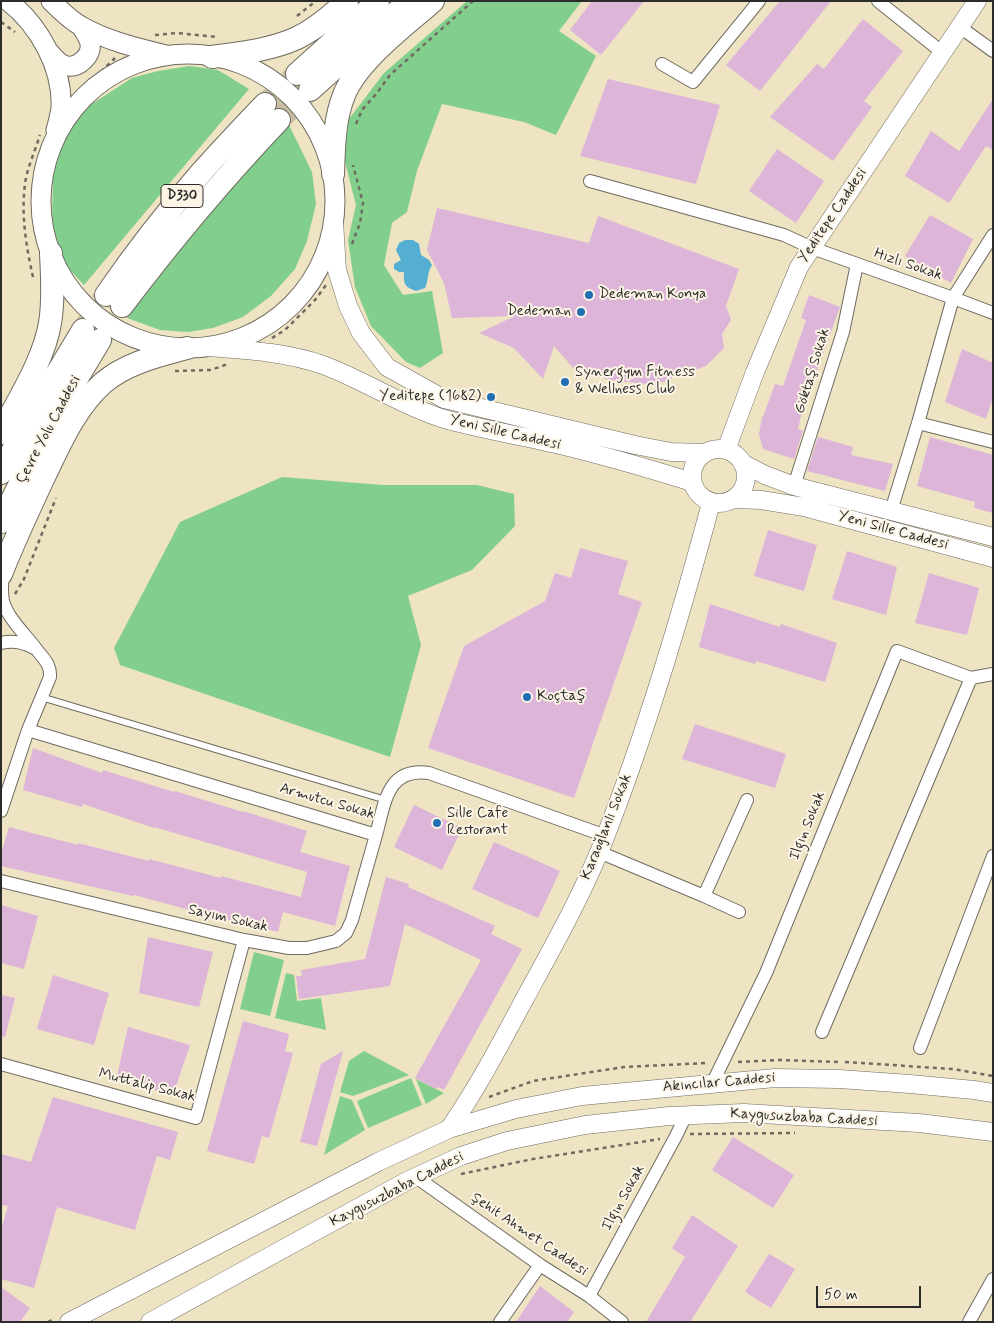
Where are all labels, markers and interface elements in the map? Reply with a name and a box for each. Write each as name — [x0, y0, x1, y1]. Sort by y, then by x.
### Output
street label: Yeditepe Caddesi — [795, 165, 871, 267]
road number: D330 — [161, 185, 203, 208]
street label: Hızlı Sokak — [871, 245, 945, 285]
place label: Dedeman Konya — [599, 286, 706, 304]
marker: Dedeman Konya — [583, 289, 595, 301]
place label: Dedeman — [507, 303, 571, 321]
marker: Dedeman — [575, 306, 587, 318]
street label: Göktaş Sokak — [791, 326, 835, 416]
place label: Synergym Fitness & Wellness Club — [575, 364, 695, 399]
street label: Çevre Yolu Caddesi — [13, 373, 85, 487]
marker: Synergym Fitness & Wellness Club — [559, 376, 571, 388]
place label: Yeditepe (1682) — [379, 388, 481, 406]
marker: Yeditepe (1682) — [485, 391, 497, 403]
street label: Yeni Sille Caddesi — [448, 411, 562, 455]
street label: Yeni Sille Caddesi — [836, 508, 950, 554]
place label: Koçtaş — [537, 688, 586, 706]
marker: Koçtaş — [521, 691, 533, 703]
street label: Karaoğlanlı Sokak — [578, 771, 636, 883]
street label: Armutcu Sokak — [277, 780, 377, 824]
street label: Ilgın Sokak — [786, 789, 830, 863]
place label: Sille Cafe Restorant — [447, 805, 508, 840]
marker: Sille Cafe Restorant — [431, 817, 443, 829]
street label: Sayım Sokak — [186, 901, 270, 937]
street label: Muttalip Sokak — [97, 1065, 197, 1107]
street label: Akıncılar Caddesi — [662, 1069, 776, 1097]
street label: Kaygusuzbaba Caddesi — [730, 1105, 878, 1131]
street label: Kaygusuzbaba Caddesi — [327, 1148, 467, 1232]
street label: Ilgın Sokak — [599, 1162, 649, 1234]
street label: Şehit Ahmet Caddesi — [467, 1189, 591, 1281]
scale bar — [819, 1276, 924, 1308]
text: 50 m — [824, 1285, 858, 1305]

